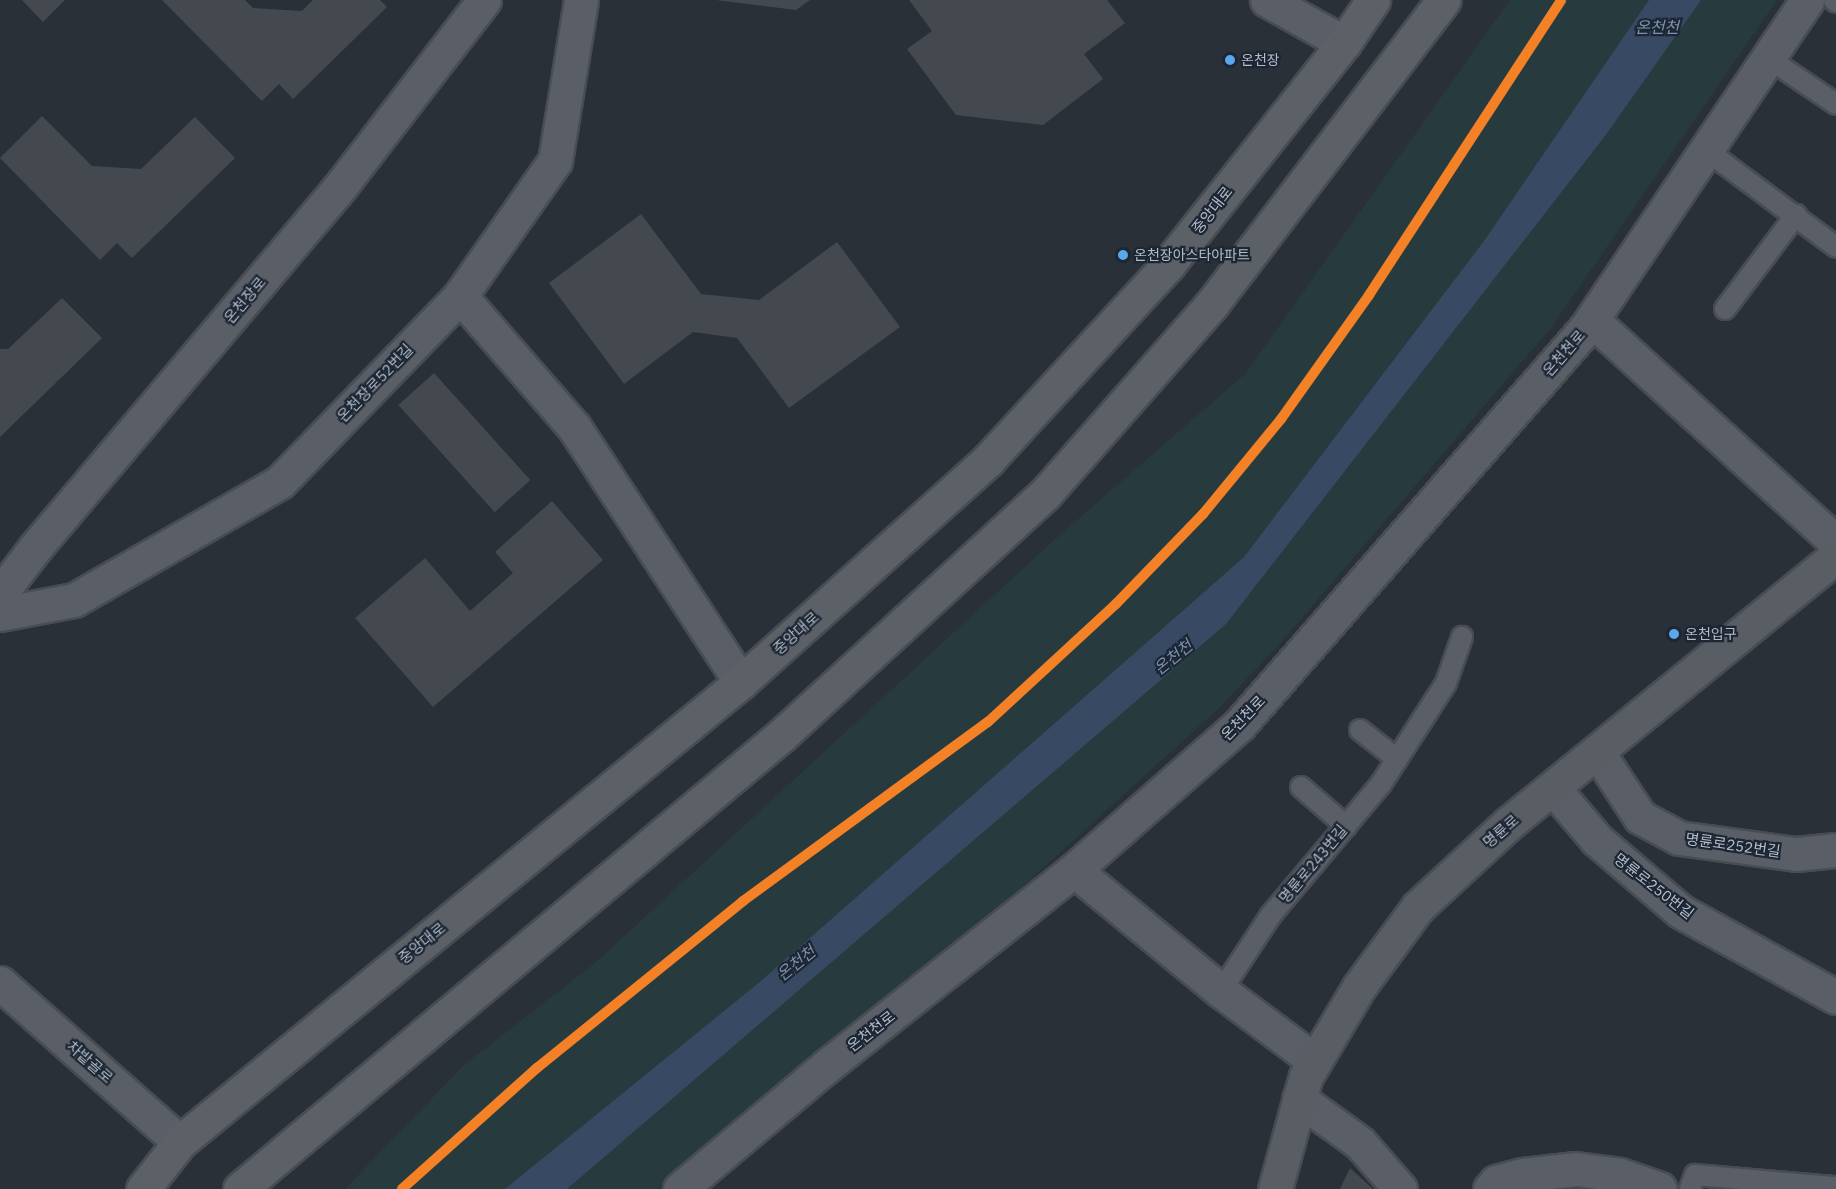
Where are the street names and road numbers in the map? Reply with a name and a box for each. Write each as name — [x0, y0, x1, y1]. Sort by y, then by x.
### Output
street label: 중앙대로 — [1188, 183, 1236, 237]
street label: 온천장로 — [220, 273, 270, 327]
street label: 온천천로 — [1539, 326, 1589, 380]
street label: 온천장로52번길 — [334, 340, 416, 426]
street label: 중앙대로 — [769, 608, 823, 658]
street label: 온천천로 — [1217, 692, 1269, 744]
street label: 명륜로 — [1479, 811, 1523, 851]
street label: 명륜로243번길 — [1275, 821, 1351, 907]
street label: 명륜로252번길 — [1684, 829, 1782, 861]
street label: 명륜로250번길 — [1611, 849, 1697, 923]
street label: 중앙대로 — [395, 919, 449, 967]
street label: 온천천로 — [844, 1007, 898, 1055]
street label: 차밭골로 — [63, 1037, 117, 1087]

